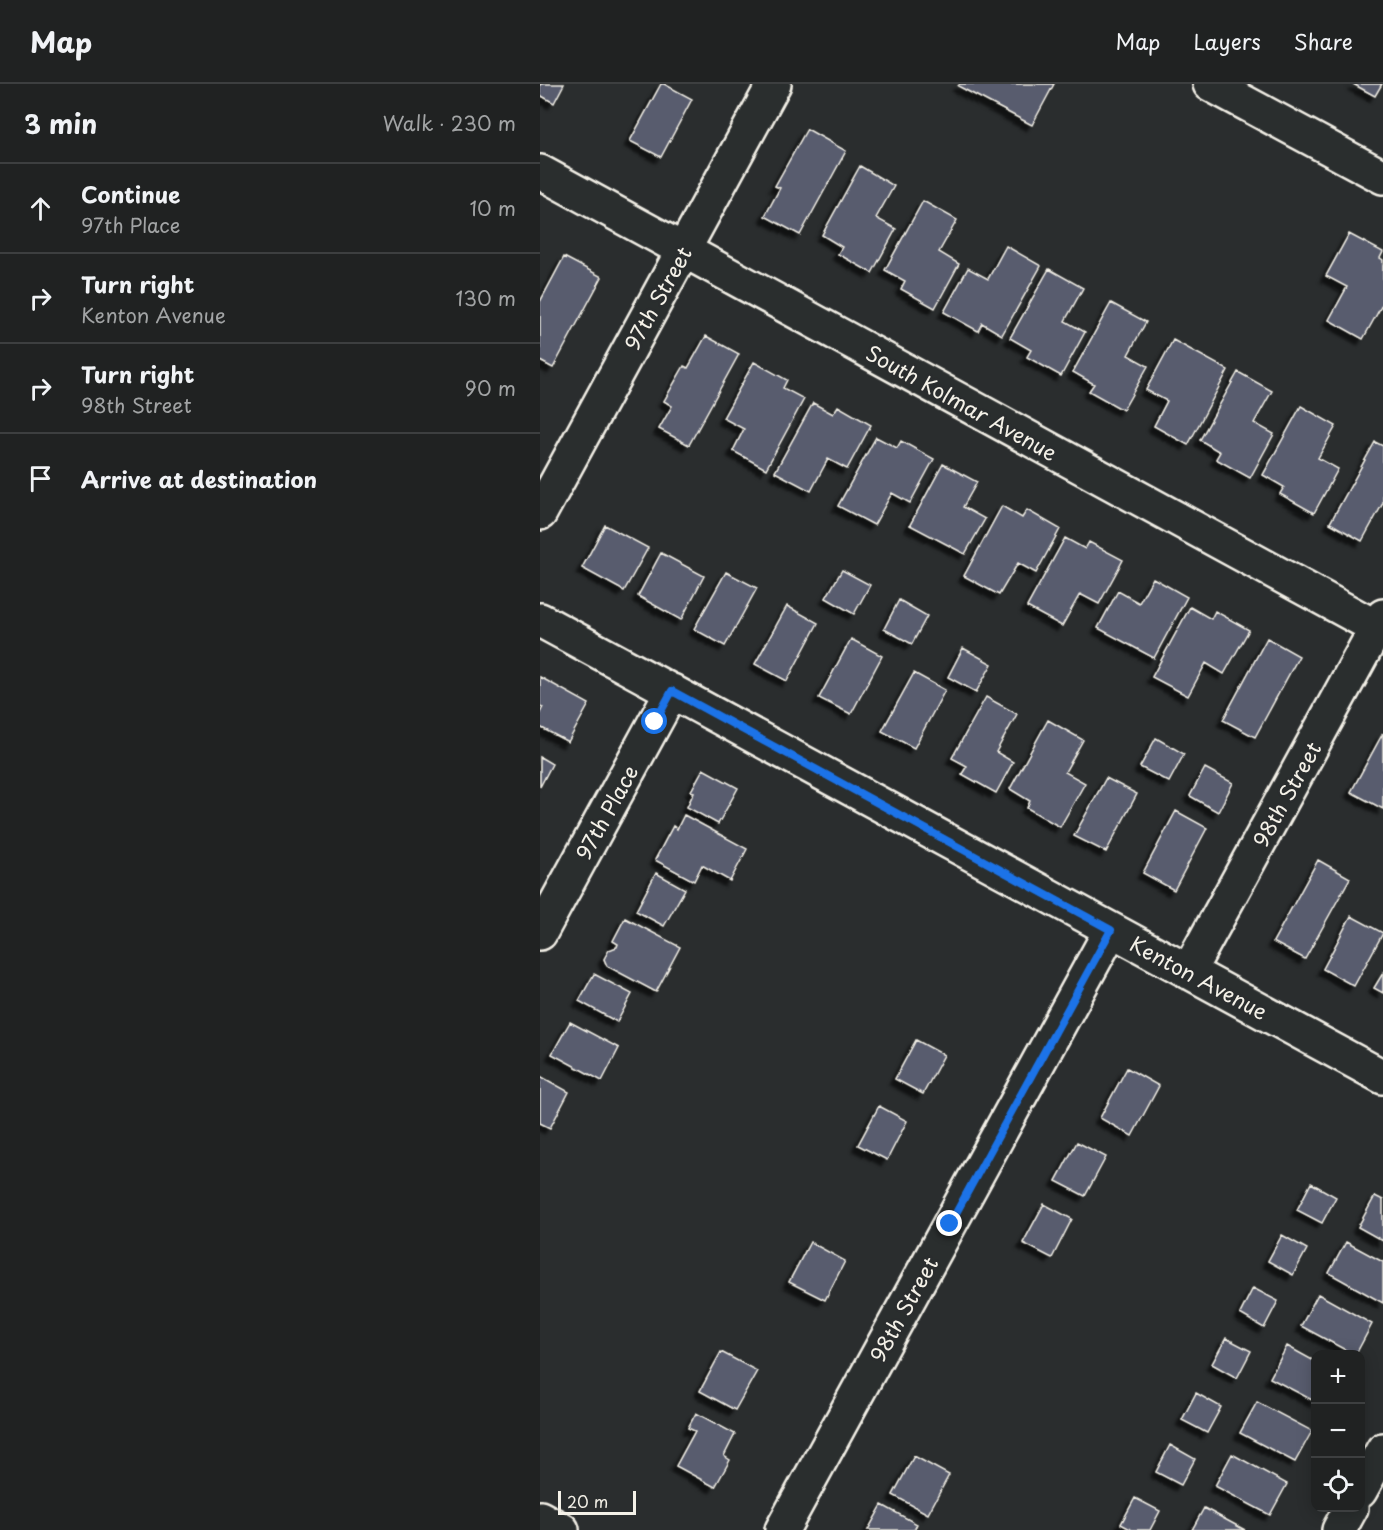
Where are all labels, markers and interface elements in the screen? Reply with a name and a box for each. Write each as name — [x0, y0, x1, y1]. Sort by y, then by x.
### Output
text: Map — [30, 20, 92, 63]
text: Map — [1116, 25, 1160, 57]
text: Layers — [1193, 25, 1261, 57]
text: Share — [1294, 25, 1353, 57]
text: 3 min — [24, 104, 97, 143]
text: Walk · 230 m — [383, 108, 516, 138]
text: Continue — [81, 177, 180, 210]
icon: ahead — [24, 192, 57, 225]
text: 10 m — [469, 193, 516, 223]
text: 97th Place — [81, 210, 180, 240]
street label: 97th Street — [615, 240, 699, 356]
text: Turn right — [81, 267, 194, 300]
icon: right — [24, 282, 57, 315]
text: 130 m — [456, 283, 516, 313]
text: Kenton Avenue — [81, 300, 226, 330]
street label: South Kolmar Avenue — [861, 336, 1063, 468]
text: Turn right — [81, 357, 194, 390]
icon: right — [24, 372, 57, 405]
text: 90 m — [465, 373, 516, 403]
text: 98th Street — [81, 390, 192, 420]
icon: arrive — [24, 462, 57, 495]
text: Arrive at destination — [81, 462, 317, 495]
route start — [641, 708, 667, 734]
street label: 98th Street — [1244, 735, 1328, 853]
street label: 97th Place — [567, 759, 645, 865]
street label: Kenton Avenue — [1124, 927, 1274, 1027]
route end — [936, 1210, 962, 1236]
street label: 98th Street — [861, 1250, 945, 1368]
map controls — [1311, 1350, 1365, 1512]
button: + — [1311, 1350, 1365, 1404]
button: − — [1311, 1404, 1365, 1458]
button: locate — [1311, 1458, 1365, 1512]
scale bar — [558, 1488, 636, 1516]
text: 20 m — [567, 1489, 608, 1513]

